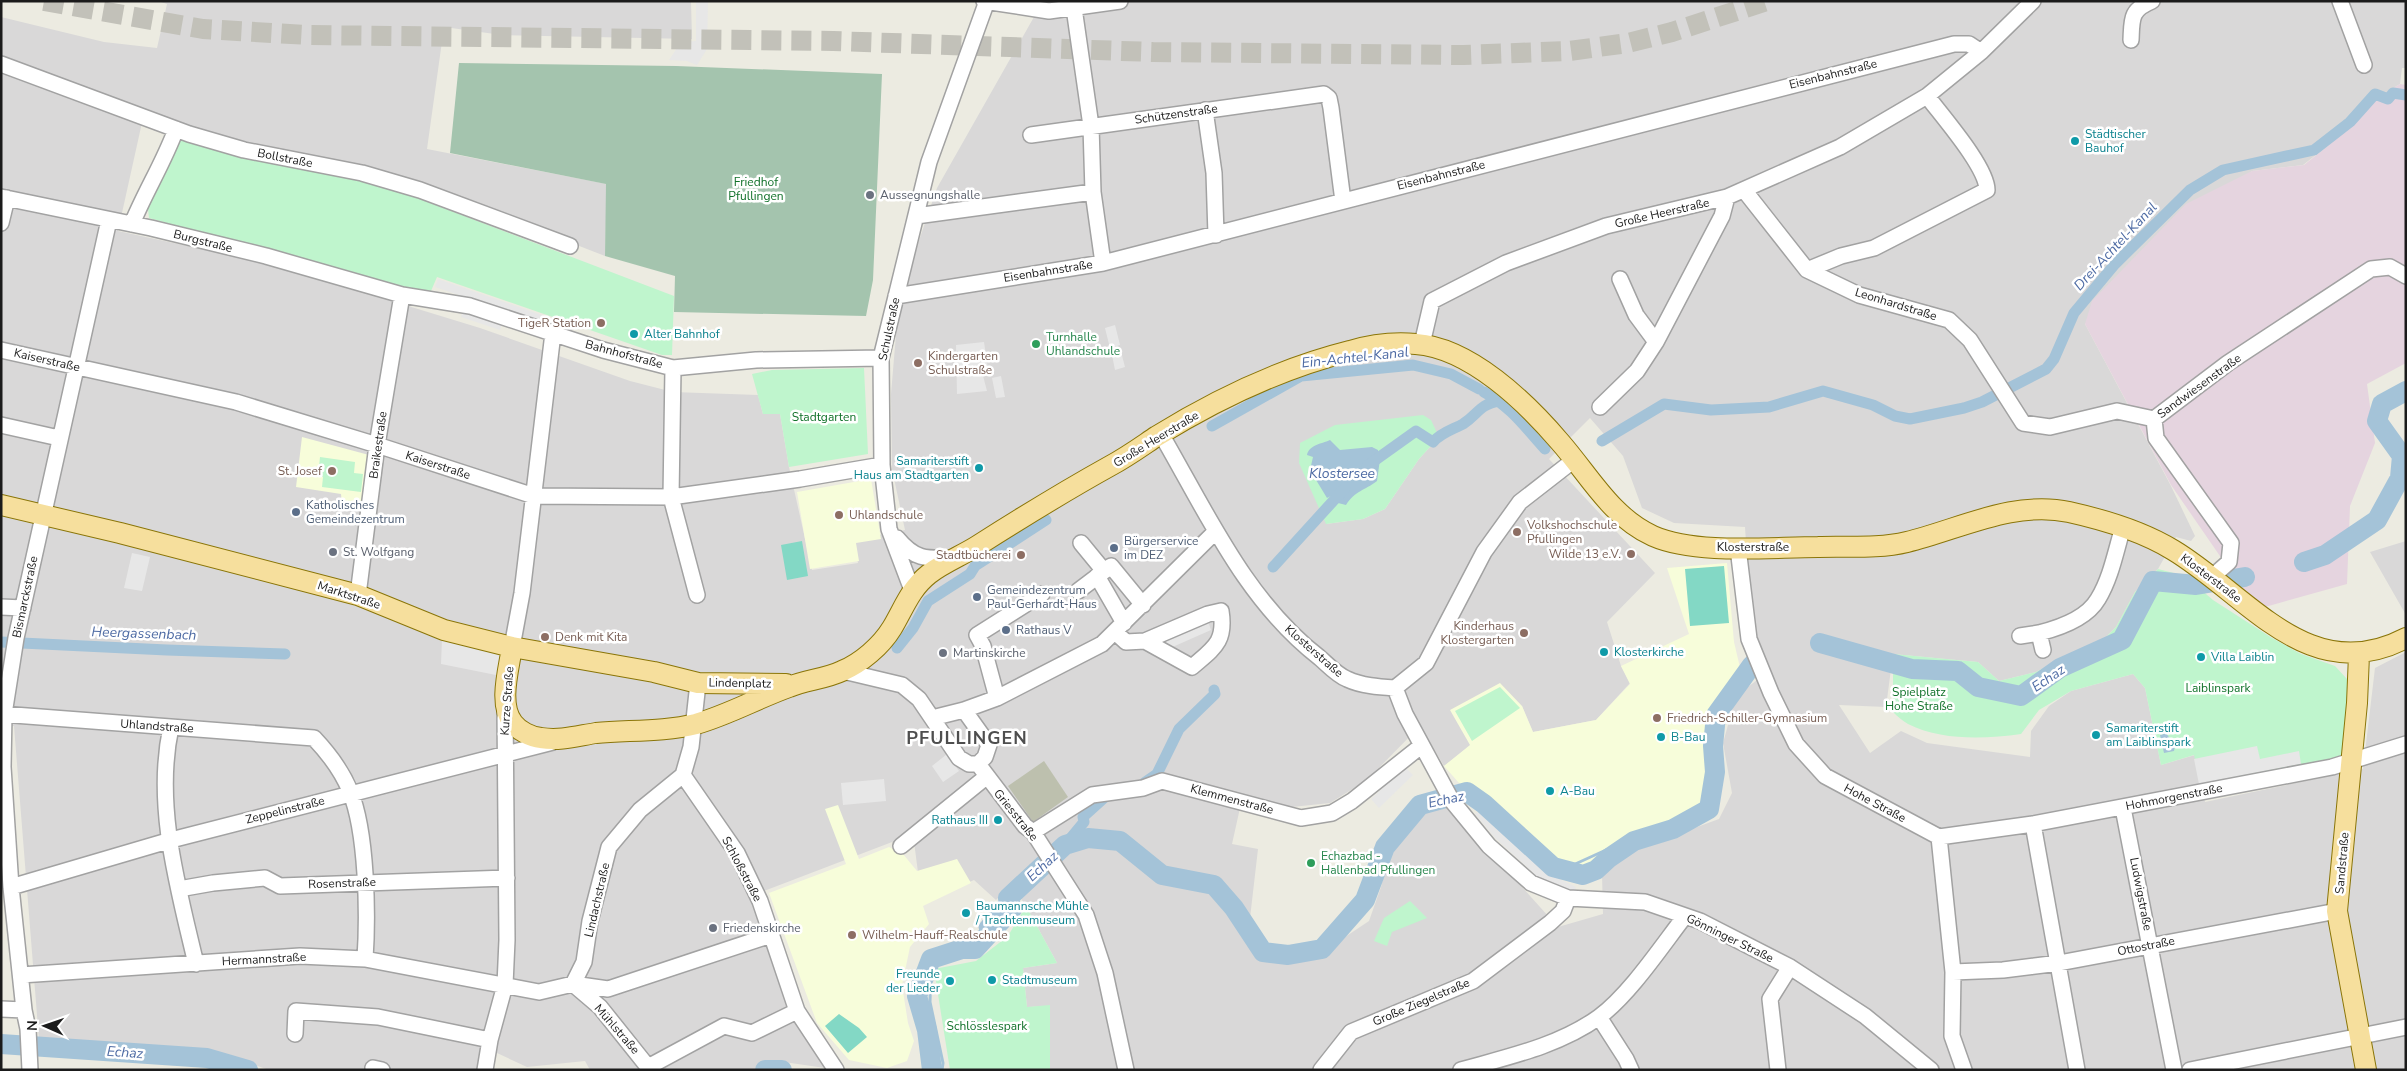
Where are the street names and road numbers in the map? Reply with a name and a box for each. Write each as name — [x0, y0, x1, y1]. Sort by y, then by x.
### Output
street label: Eisenbahnstraße — [1787, 55, 1879, 93]
street label: Schützenstraße — [1133, 100, 1219, 128]
street label: Bollstraße — [256, 145, 314, 171]
street label: Eisenbahnstraße — [1395, 156, 1487, 194]
street label: Große Heerstraße — [1613, 194, 1711, 232]
street label: Burgstraße — [172, 226, 234, 256]
street label: Eisenbahnstraße — [1002, 256, 1094, 286]
street label: Leonhardstraße — [1853, 284, 1939, 324]
street label: Schulstraße — [874, 296, 904, 362]
street label: Bahnhofstraße — [583, 336, 665, 372]
street label: Kaiserstraße — [12, 345, 82, 375]
street label: Sandwiesenstraße — [2154, 350, 2244, 422]
street label: Große Heerstraße — [1110, 407, 1202, 471]
street label: Braikestraße — [365, 410, 391, 480]
street label: Kaiserstraße — [404, 447, 472, 483]
street label: Klosterstraße — [1717, 539, 1789, 555]
street label: Klosterstraße — [2177, 550, 2245, 606]
street label: Bismarckstraße — [9, 555, 41, 639]
street label: Marktstraße — [315, 577, 383, 613]
street label: Klosterstraße — [1281, 621, 1347, 681]
street label: Kurze Straße — [497, 666, 517, 736]
street label: Lindenplatz — [708, 674, 772, 692]
street label: Uhlandstraße — [120, 715, 194, 737]
street label: Klemmenstraße — [1189, 780, 1275, 818]
street label: Hohe Straße — [1841, 780, 1909, 826]
street label: Hohmorgenstraße — [2124, 780, 2224, 814]
street label: Griesstraße — [990, 786, 1042, 844]
street label: Zeppelinstraße — [244, 792, 326, 828]
street label: Sandstraße — [2331, 832, 2353, 894]
street label: Schloßstraße — [718, 834, 766, 904]
street label: Ludwigstraße — [2126, 856, 2156, 932]
street label: Lindachstraße — [581, 861, 613, 939]
street label: Rosenstraße — [308, 874, 376, 892]
street label: Gönninger Straße — [1684, 910, 1776, 966]
street label: Ottostraße — [2116, 933, 2176, 959]
street label: Hermannstraße — [221, 949, 307, 969]
street label: Große Ziegelstraße — [1370, 974, 1472, 1030]
street label: Mühlstraße — [591, 1001, 643, 1057]

